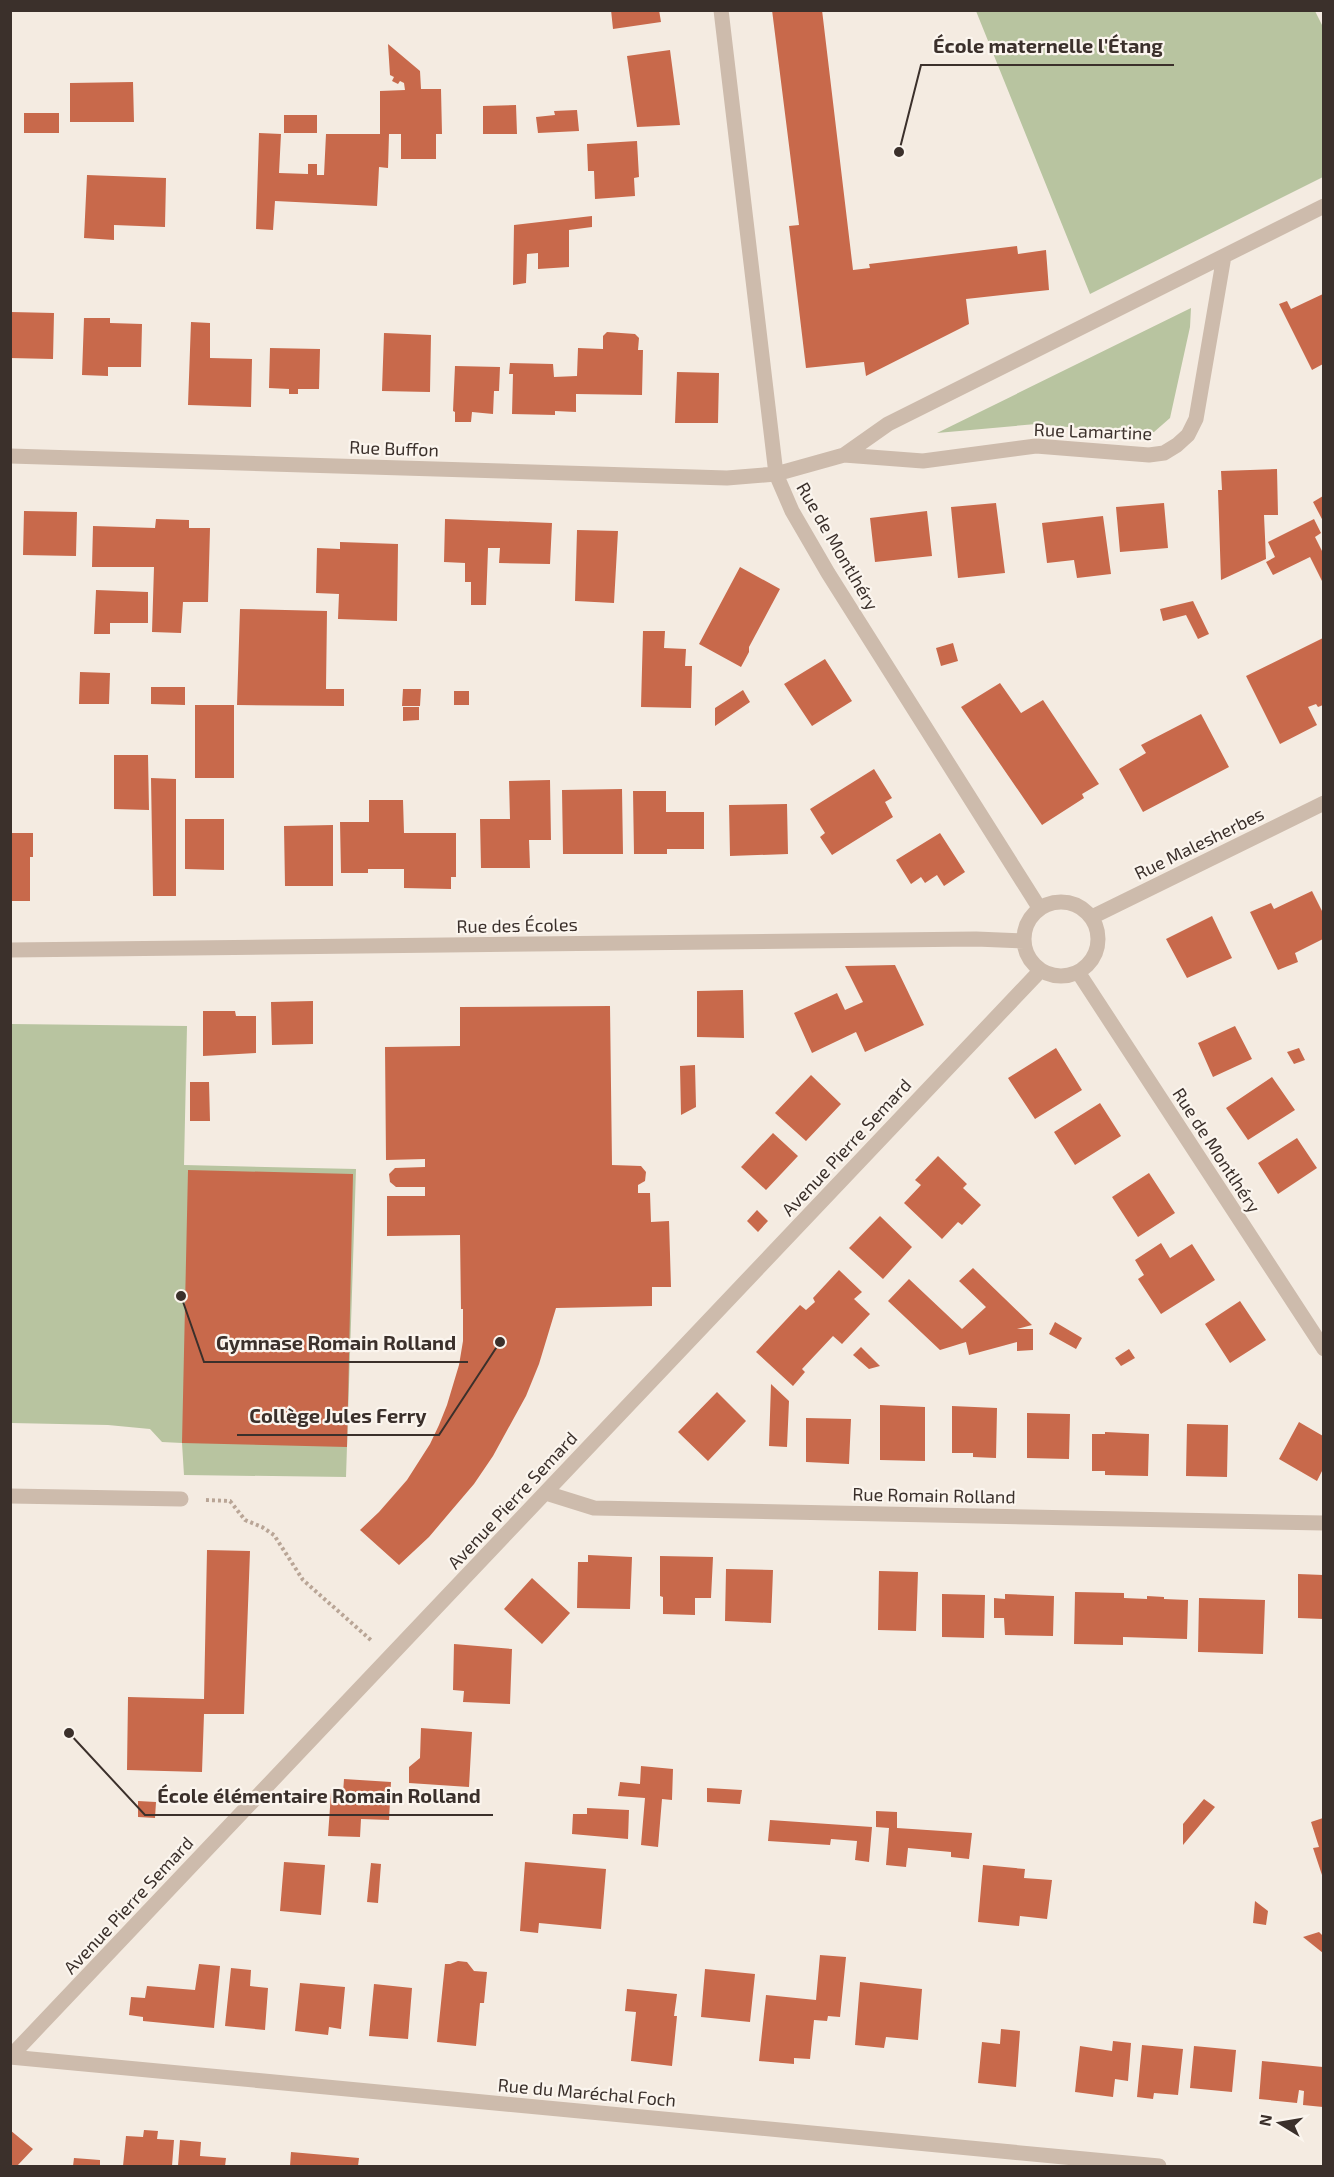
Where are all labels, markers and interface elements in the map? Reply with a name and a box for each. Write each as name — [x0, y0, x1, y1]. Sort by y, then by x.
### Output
callout: École maternelle l'Étang — [921, 27, 1174, 65]
text: École maternelle l'Étang — [933, 33, 1163, 57]
street label: Rue Lamartine — [1033, 418, 1153, 444]
street label: Rue Buffon — [349, 435, 439, 461]
street label: Rue de Montlhéry — [792, 478, 884, 615]
street label: Rue Malesherbes — [1131, 802, 1267, 884]
street label: Rue des Écoles — [456, 913, 578, 937]
street label: Avenue Pierre Semard — [777, 1074, 915, 1220]
street label: Rue de Montlhéry — [1168, 1083, 1266, 1217]
callout: Gymnase Romain Rolland — [204, 1324, 468, 1362]
text: Gymnase Romain Rolland — [216, 1330, 456, 1355]
callout: Collège Jules Ferry — [237, 1397, 439, 1435]
text: Collège Jules Ferry — [249, 1403, 427, 1428]
street label: Avenue Pierre Semard — [443, 1427, 581, 1573]
street label: Rue Romain Rolland — [852, 1483, 1016, 1507]
callout: École élémentaire Romain Rolland — [145, 1777, 493, 1815]
text: École élémentaire Romain Rolland — [157, 1783, 481, 1807]
street label: Avenue Pierre Semard — [59, 1832, 197, 1978]
street label: Rue du Maréchal Foch — [497, 2073, 677, 2111]
north arrow — [1250, 2093, 1310, 2153]
text: N — [1254, 2113, 1275, 2128]

